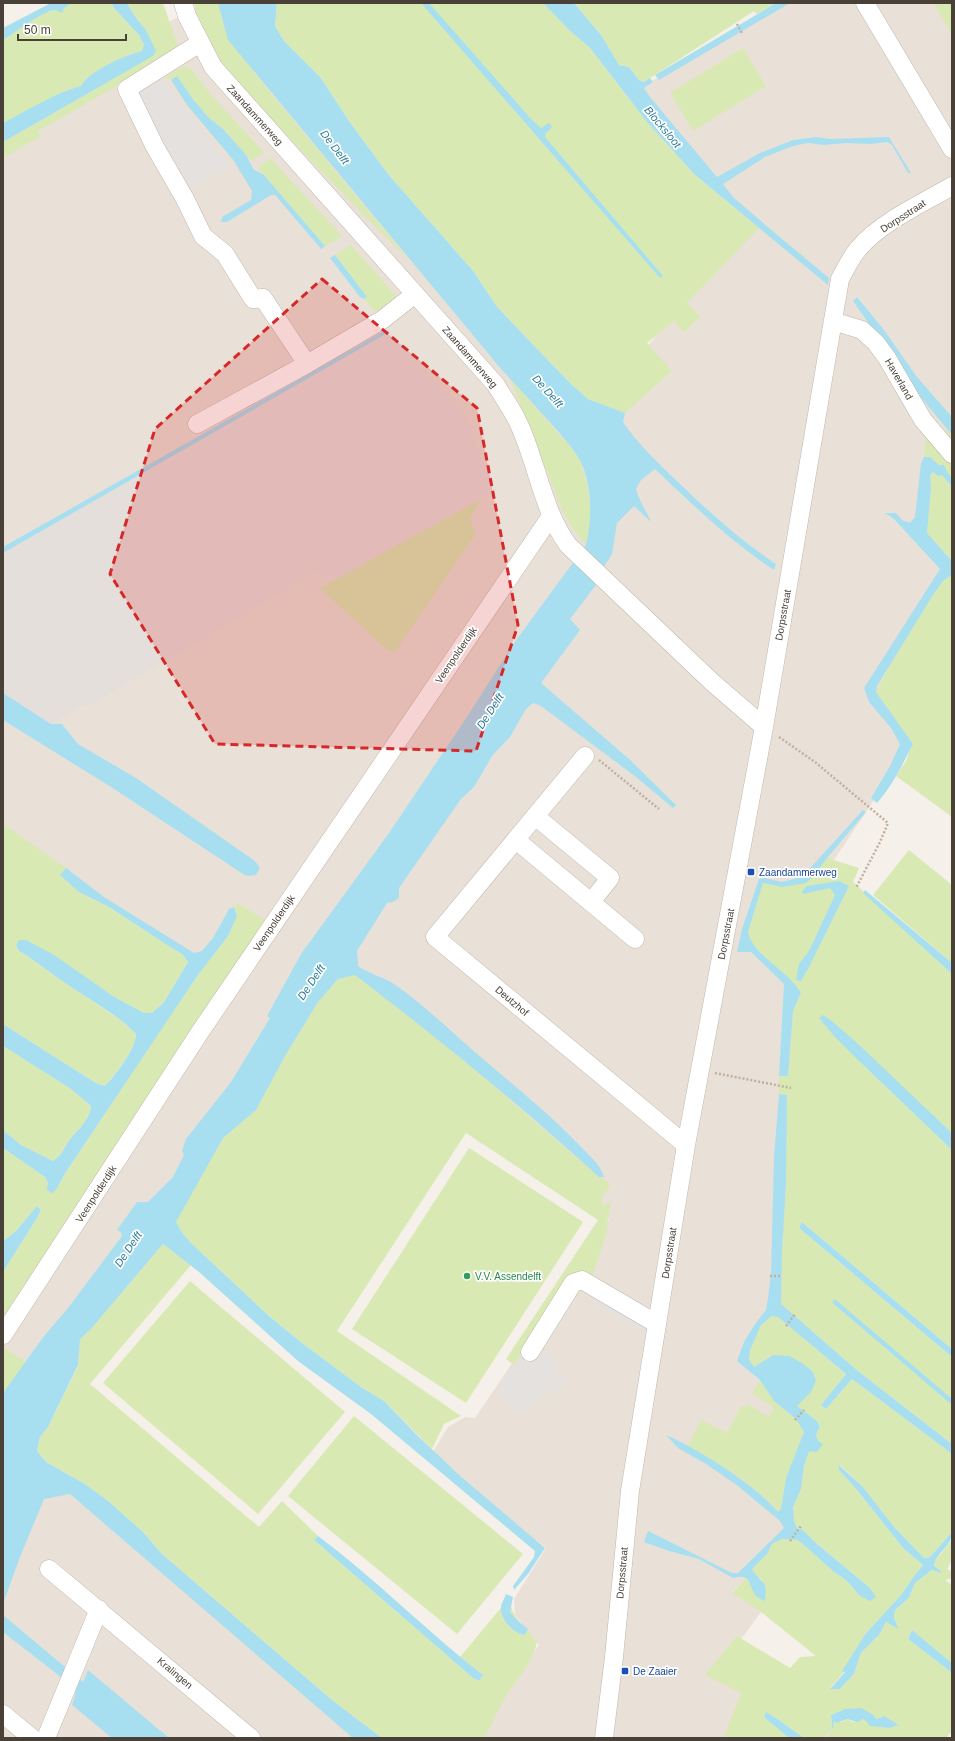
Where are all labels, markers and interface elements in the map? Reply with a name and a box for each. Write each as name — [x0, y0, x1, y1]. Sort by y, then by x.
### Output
scale bar — [18, 16, 126, 42]
text: 50 m — [24, 23, 51, 37]
street label: Zaandammerweg — [225, 82, 285, 148]
water label: Blocksloot — [642, 104, 684, 151]
water label: De Delft — [318, 128, 352, 167]
street label: Dorpsstraat — [878, 197, 928, 235]
street label: Zaandammerweg — [440, 324, 500, 390]
street label: Haverland — [883, 357, 915, 401]
water label: De Delft — [530, 372, 566, 410]
street label: Dorpsstraat — [773, 588, 793, 641]
street label: Veenpolderdijk — [433, 624, 479, 685]
water label: De Delft — [474, 690, 506, 731]
marker: Zaandammerweg — [746, 867, 756, 877]
place label: Zaandammerweg — [759, 867, 837, 878]
street label: Veenpolderdijk — [251, 892, 297, 953]
street label: Dorpsstraat — [716, 907, 736, 960]
water label: De Delft — [295, 961, 328, 1002]
street label: Deutzhof — [493, 984, 531, 1018]
street label: Veenpolderdijk — [74, 1163, 119, 1225]
street label: Dorpsstraat — [660, 1226, 679, 1279]
water label: De Delft — [112, 1228, 145, 1269]
marker: V.V. Assendelft — [462, 1271, 472, 1281]
place label: V.V. Assendelft — [475, 1271, 541, 1282]
street label: Dorpsstraat — [614, 1547, 630, 1599]
street label: Kralingen — [155, 1655, 195, 1691]
marker: De Zaaier — [620, 1666, 630, 1676]
place label: De Zaaier — [633, 1666, 678, 1677]

